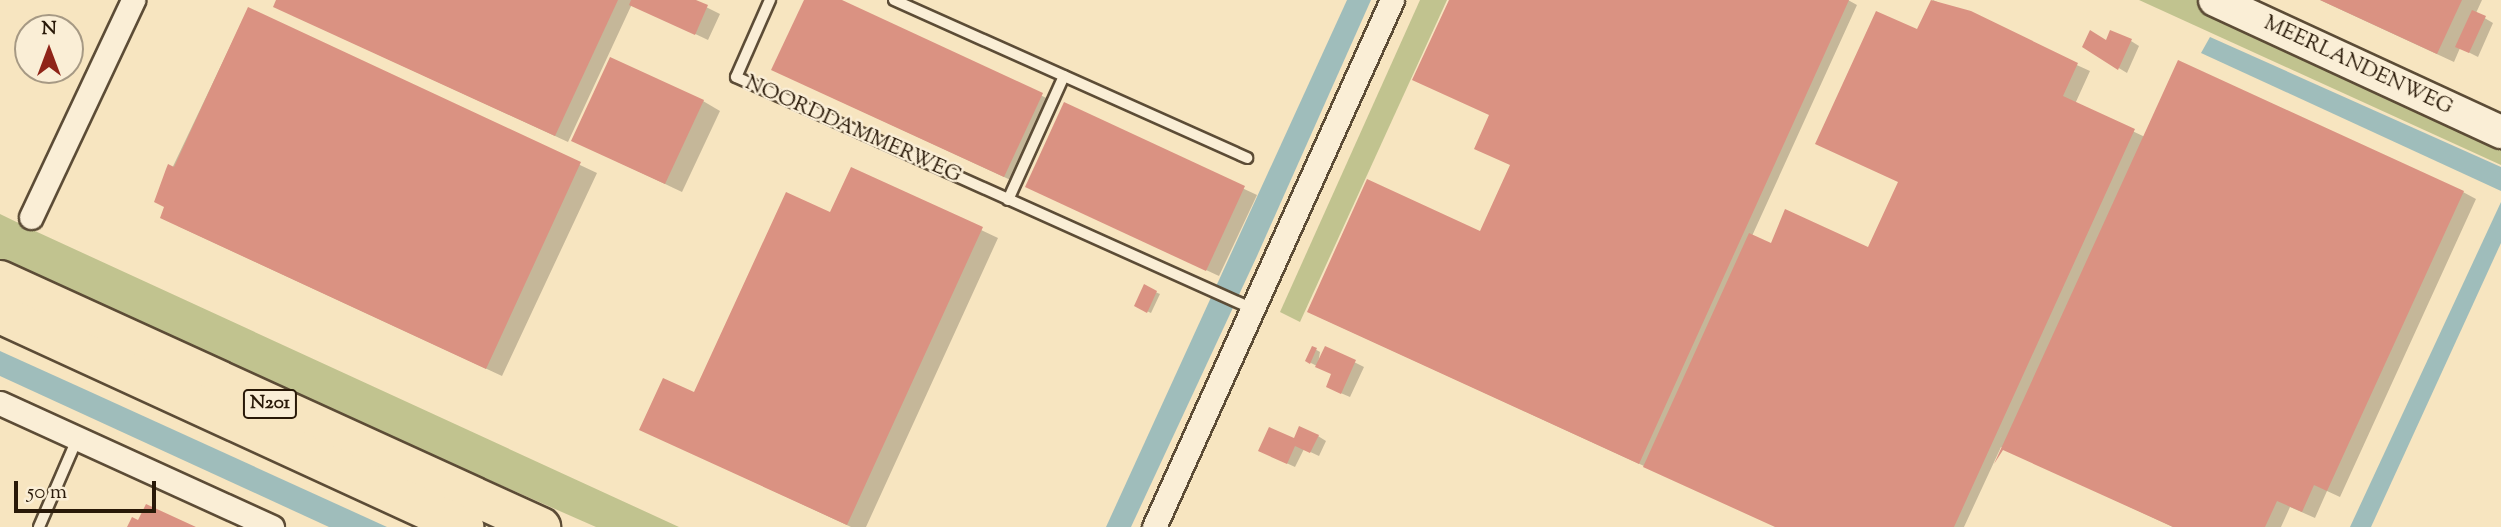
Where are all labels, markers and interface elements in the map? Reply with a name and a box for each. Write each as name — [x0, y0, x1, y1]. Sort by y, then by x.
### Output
street label: MEERLANDENWEG — [2260, 11, 2456, 121]
north arrow — [14, 14, 84, 84]
text: N — [41, 16, 57, 43]
street label: NOORDDAMMERWEG — [741, 71, 965, 189]
road number: N201 — [242, 388, 298, 420]
scale bar — [18, 468, 159, 512]
text: 50 m — [27, 478, 67, 508]

